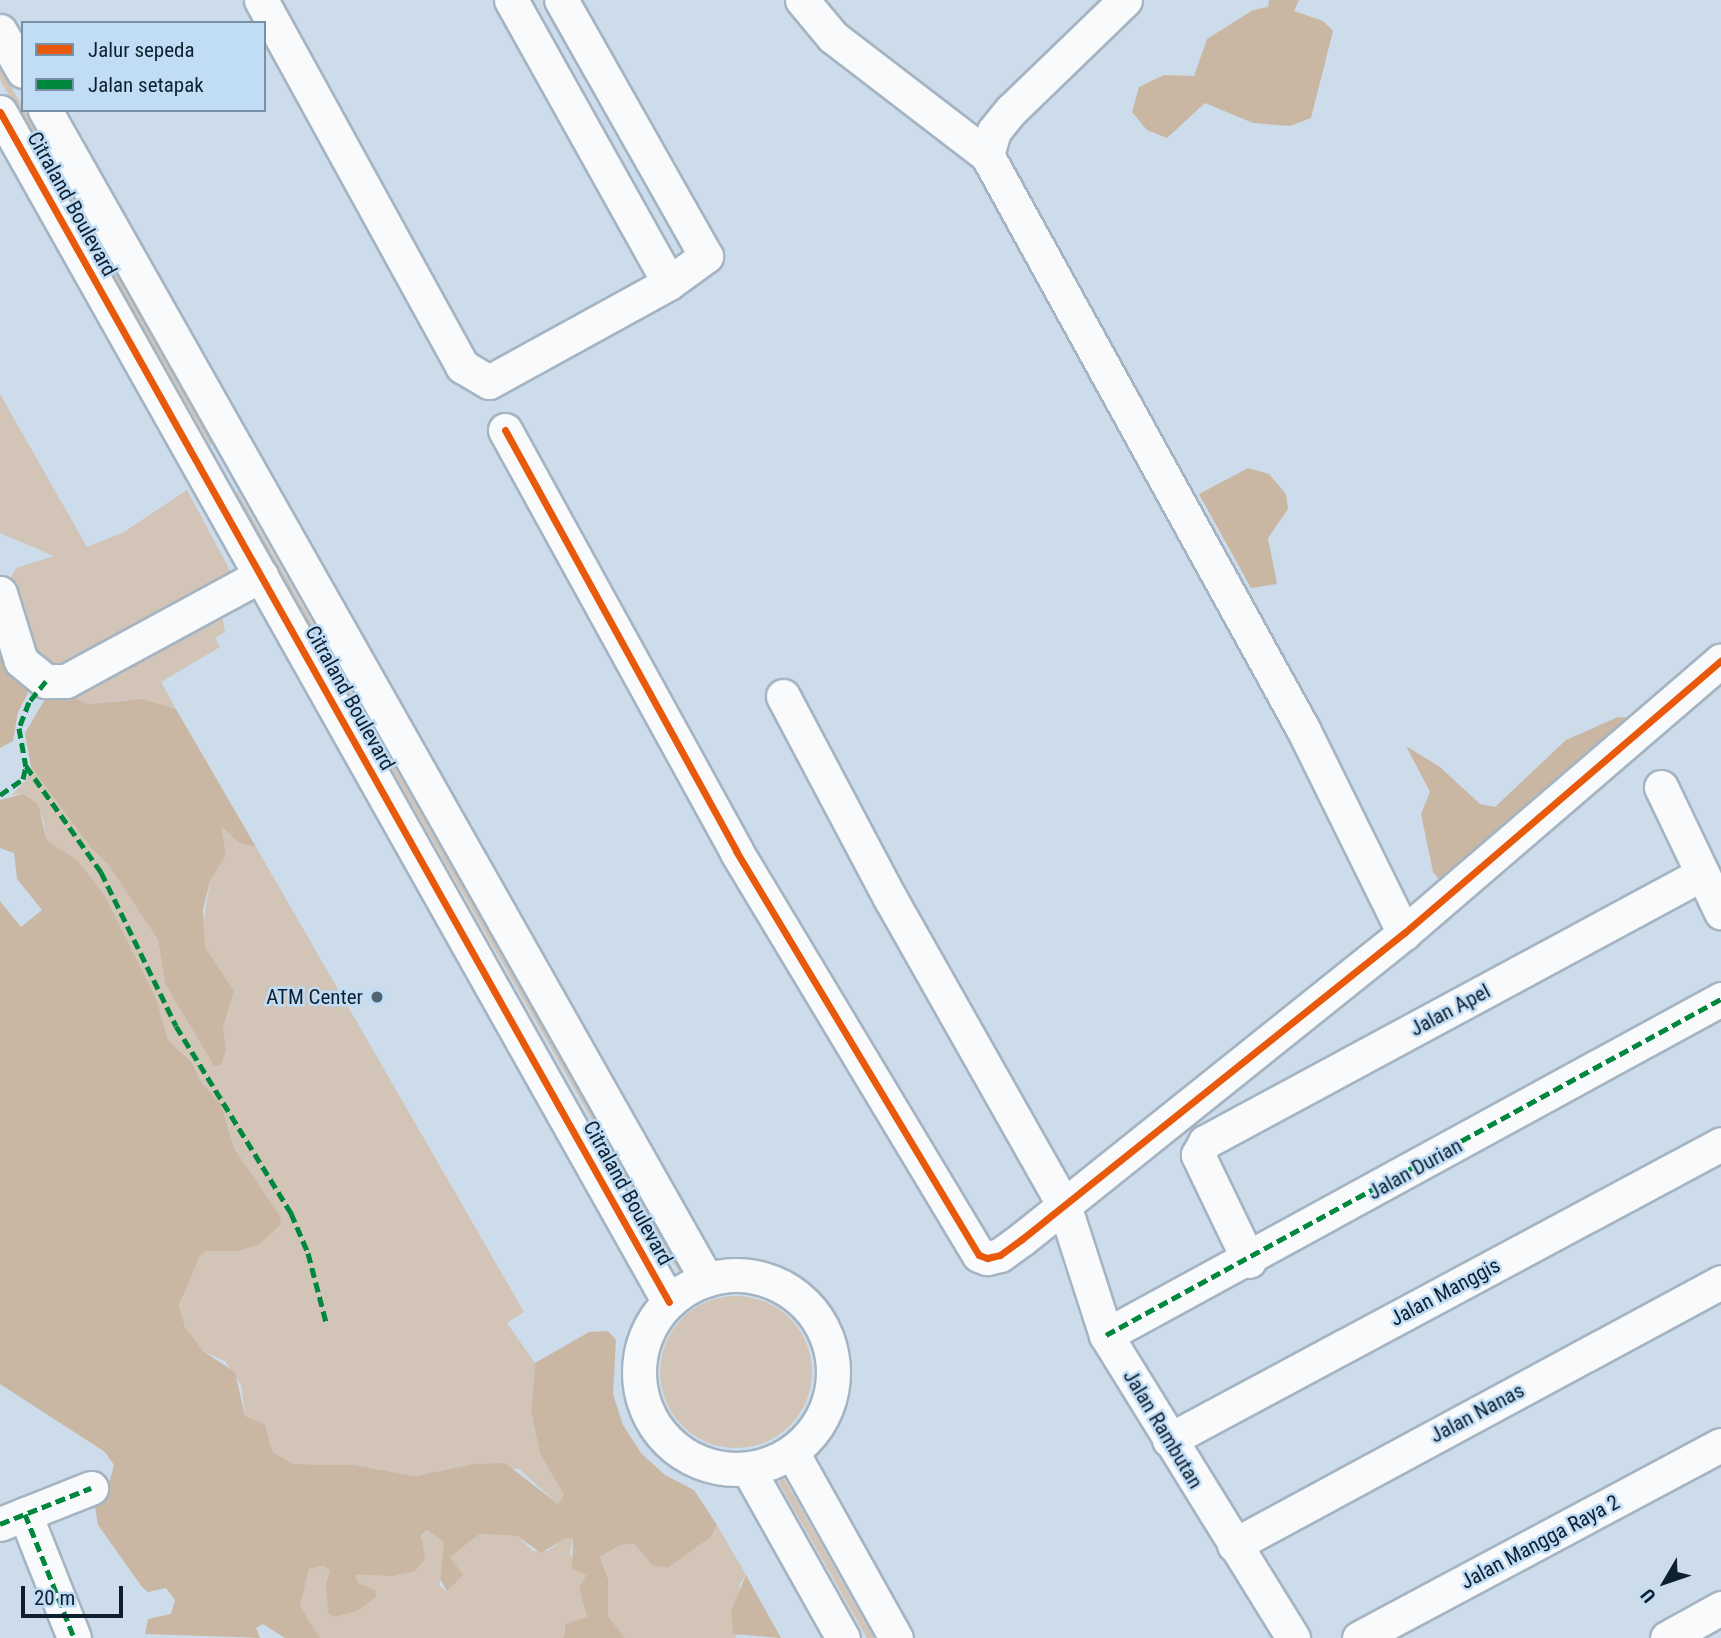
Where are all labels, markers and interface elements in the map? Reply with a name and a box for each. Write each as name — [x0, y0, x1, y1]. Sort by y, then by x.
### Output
legend — [21, 21, 266, 112]
text: Jalur sepeda — [88, 38, 195, 62]
text: Jalan setapak — [88, 73, 204, 97]
street label: Citraland Boulevard — [22, 127, 122, 281]
street label: Citraland Boulevard — [300, 621, 400, 775]
street label: Jalan Apel — [1406, 978, 1494, 1042]
place label: ATM Center — [266, 984, 363, 1010]
marker: ATM Center — [369, 989, 385, 1005]
street label: Citraland Boulevard — [578, 1116, 678, 1270]
street label: Jalan Durian — [1364, 1133, 1466, 1205]
street label: Jalan Manggis — [1386, 1252, 1504, 1332]
street label: Jalan Rambutan — [1118, 1365, 1208, 1493]
street label: Jalan Nanas — [1426, 1378, 1528, 1448]
street label: Jalan Mangga Raya 2 — [1456, 1489, 1624, 1595]
north arrow — [1630, 1547, 1700, 1617]
scale bar — [24, 1572, 126, 1616]
text: U — [1636, 1584, 1661, 1607]
text: 20 m — [34, 1586, 75, 1610]

